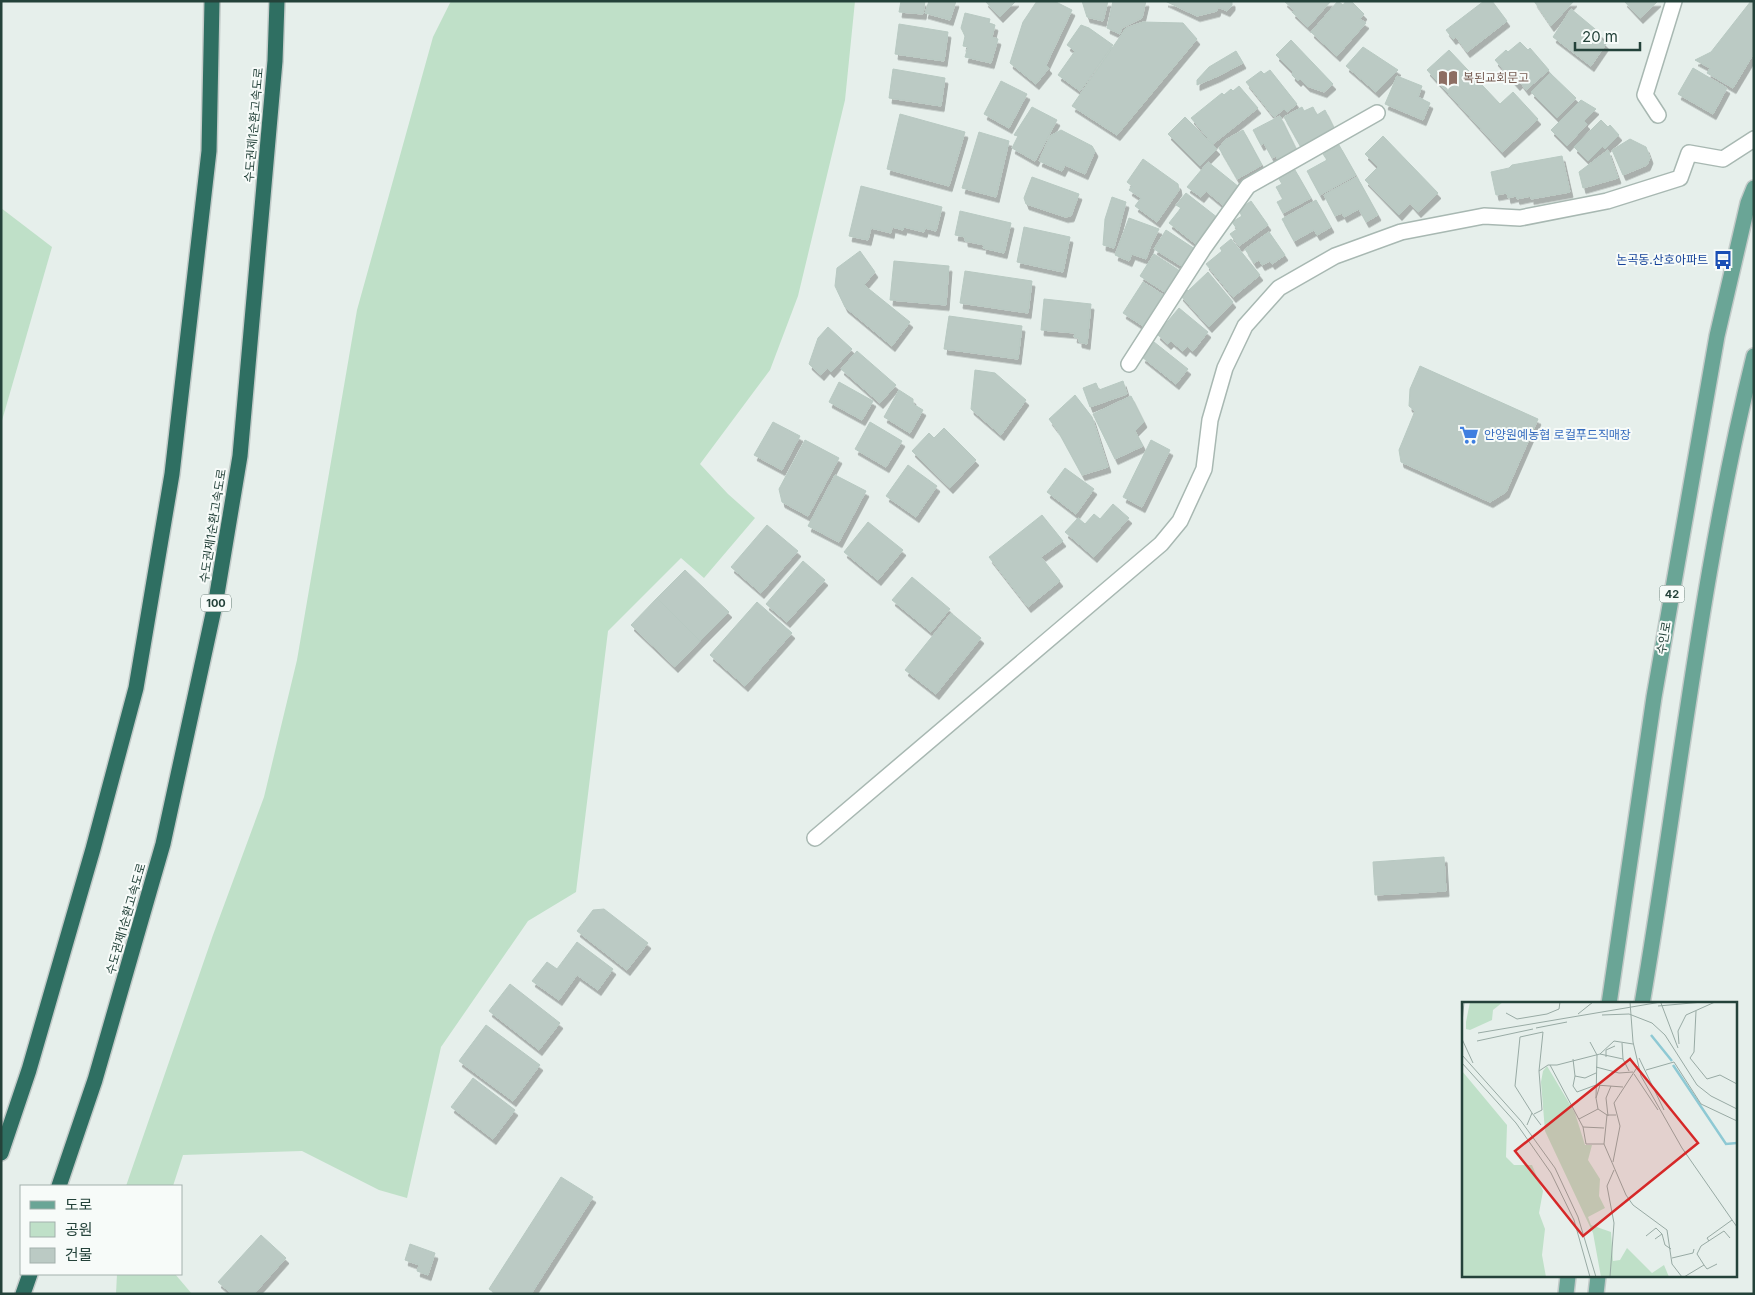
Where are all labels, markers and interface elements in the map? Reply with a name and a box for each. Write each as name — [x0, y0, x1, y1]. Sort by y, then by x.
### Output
scale bar — [1575, 20, 1640, 52]
text: 20 m — [1582, 27, 1618, 46]
street label: 수도권제1순환고속도로 — [241, 67, 266, 183]
library icon: 복된교회문고 — [1437, 67, 1459, 89]
place label: 복된교회문고 — [1463, 70, 1529, 85]
bus stop icon: 논곡동.산호아파트 — [1712, 249, 1734, 271]
place label: 논곡동.산호아파트 — [1616, 252, 1708, 267]
supermarket icon: 안양원예농협 로컬푸드직매장 — [1458, 424, 1480, 446]
place label: 안양원예농협 로컬푸드직매장 — [1484, 427, 1631, 442]
street label: 수도권제1순환고속도로 — [196, 468, 229, 584]
road number: 42 — [1660, 586, 1684, 602]
road number: 100 — [201, 594, 231, 612]
street label: 수인로 — [1653, 620, 1674, 656]
street label: 수도권제1순환고속도로 — [102, 861, 149, 976]
inset map — [1462, 1002, 1738, 1278]
legend — [20, 1185, 182, 1275]
text: 도로 — [65, 1195, 93, 1214]
text: 공원 — [65, 1220, 93, 1239]
text: 건물 — [65, 1245, 93, 1264]

